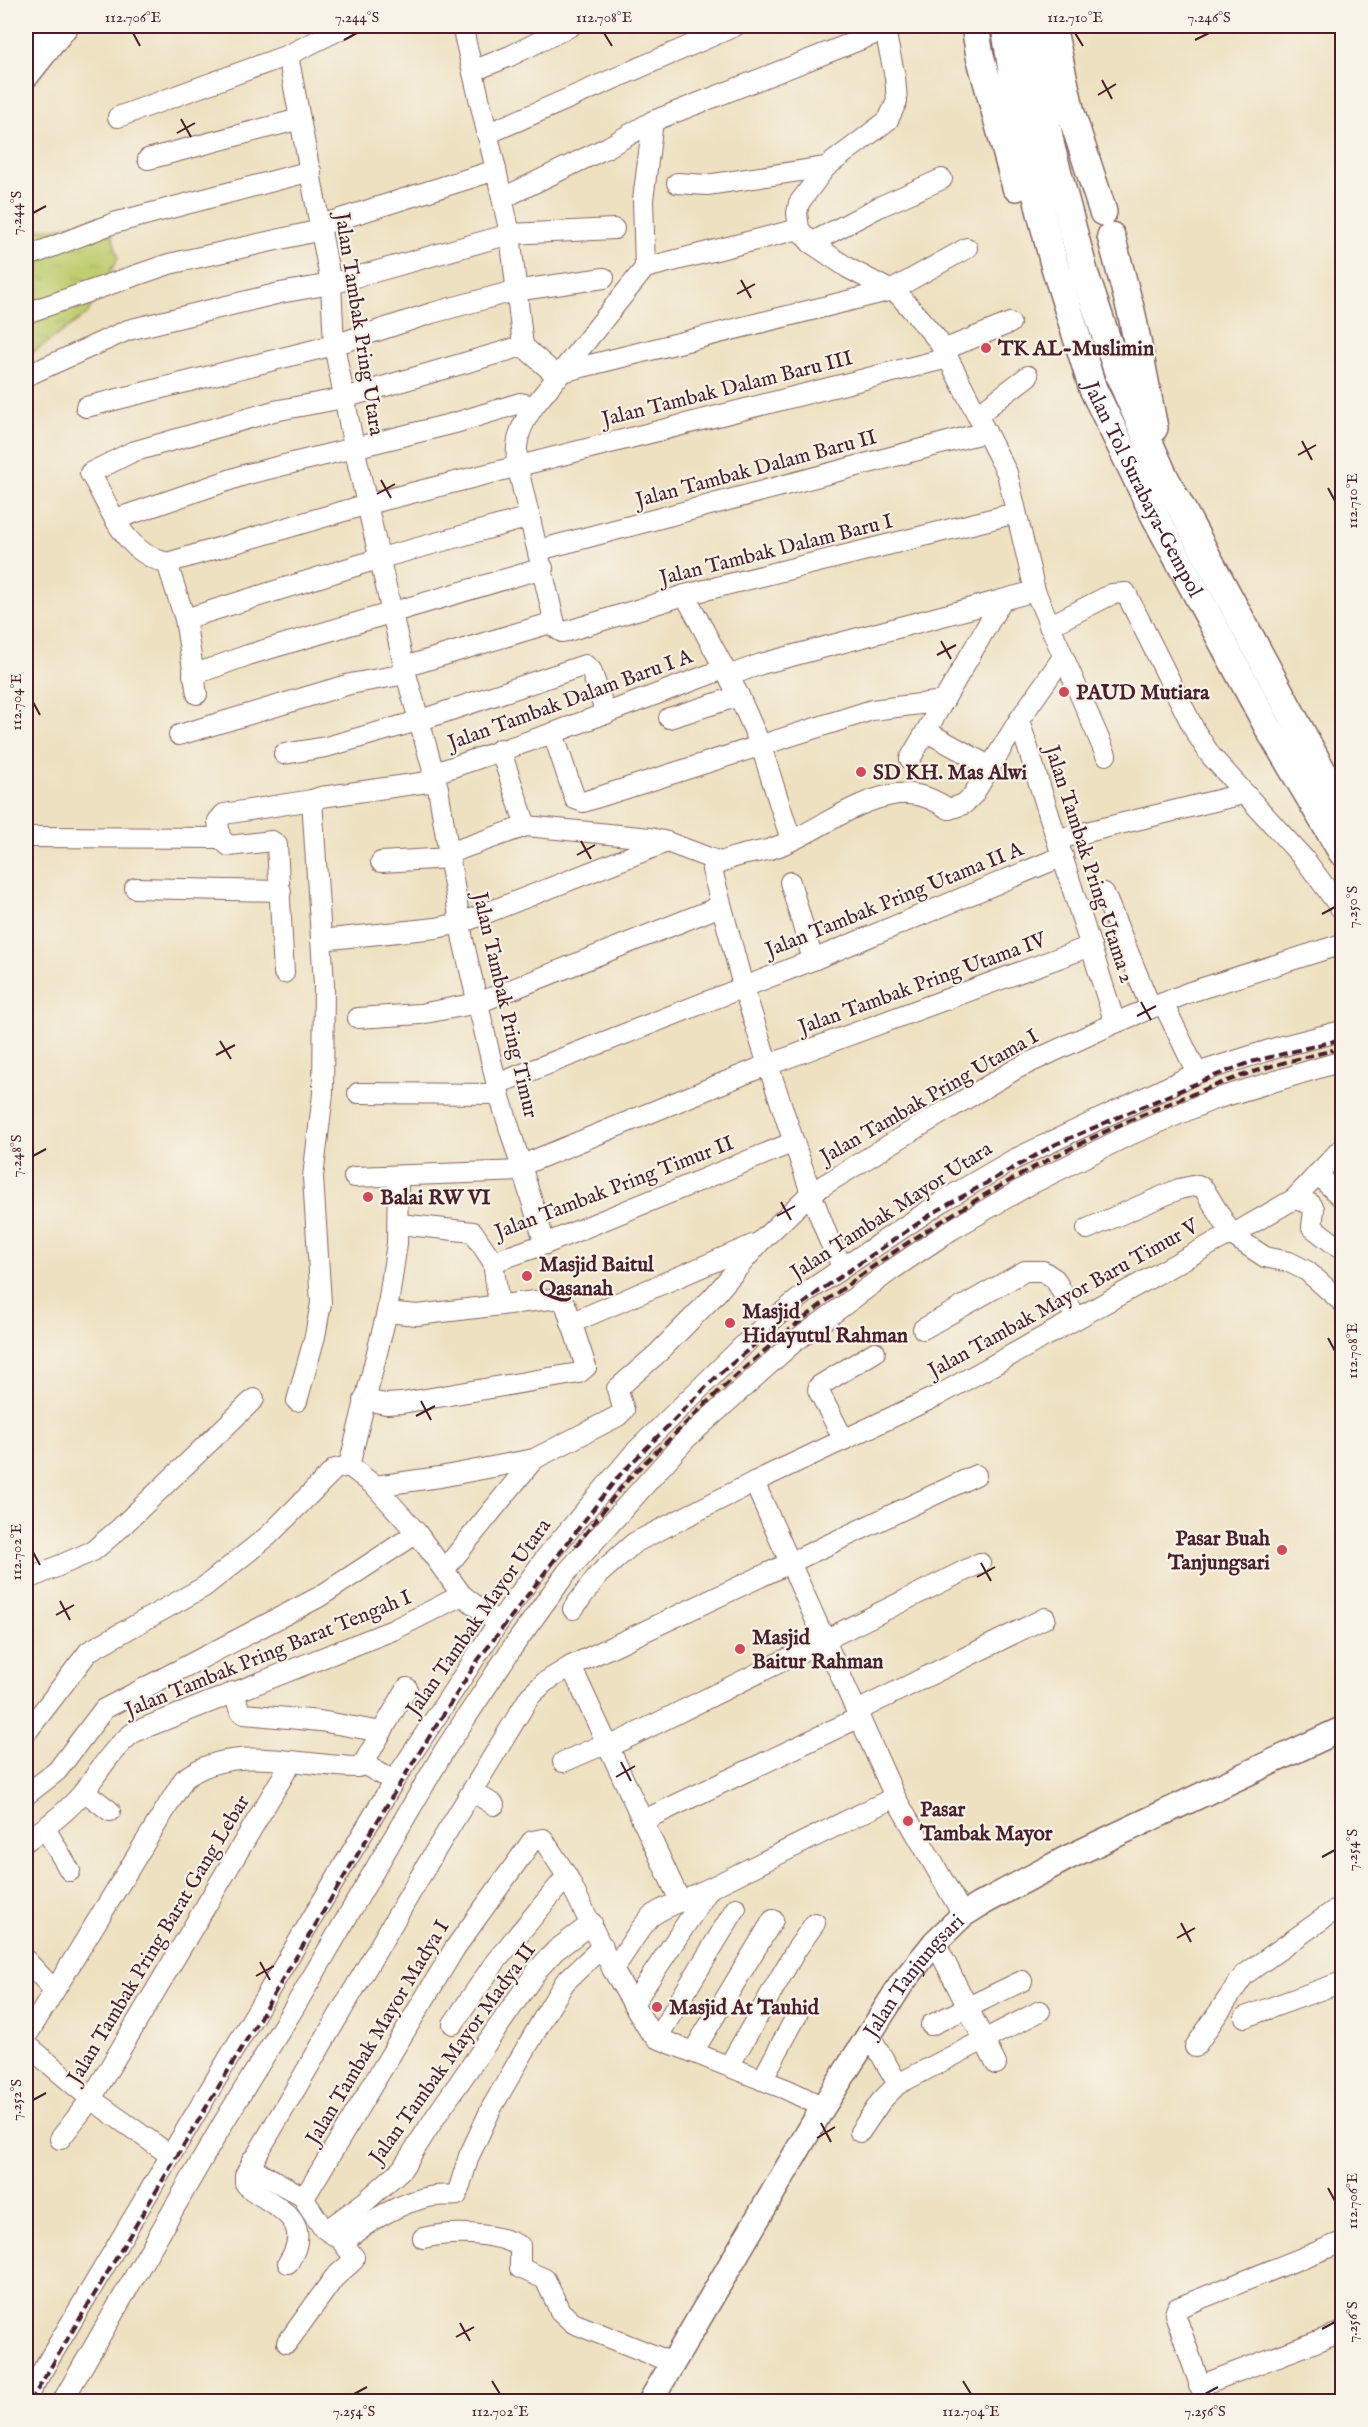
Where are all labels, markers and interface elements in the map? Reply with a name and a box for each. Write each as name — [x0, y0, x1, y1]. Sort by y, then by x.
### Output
text: 112.706°E — [105, 8, 161, 27]
text: 7.244°S — [335, 8, 379, 27]
text: 112.708°E — [576, 8, 632, 27]
text: 112.710°E — [1047, 8, 1103, 27]
text: 7.246°S — [1187, 8, 1231, 27]
text: 7.244°S — [7, 191, 26, 235]
street label: Jalan Tambak Pring Utara — [327, 209, 390, 439]
place label: TK AL-Muslimin — [997, 336, 1154, 363]
marker: TK AL-Muslimin — [979, 341, 993, 355]
street label: Jalan Tambak Dalam Baru III — [597, 345, 856, 434]
street label: Jalan Tol Surabaya–Gempol — [1076, 376, 1208, 602]
street label: Jalan Tambak Dalam Baru II — [631, 424, 880, 515]
text: 112.710°E — [1343, 473, 1362, 529]
street label: Jalan Tambak Dalam Baru I — [655, 508, 896, 593]
street label: Jalan Tambak Dalam Baru I A — [443, 643, 697, 758]
text: 112.704°E — [7, 673, 26, 731]
place label: PAUD Mutiara — [1076, 680, 1210, 707]
marker: PAUD Mutiara — [1057, 685, 1071, 699]
street label: Jalan Tambak Pring Utama 2 — [1037, 740, 1140, 987]
place label: SD KH. Mas Alwi — [873, 760, 1028, 787]
marker: SD KH. Mas Alwi — [854, 765, 868, 779]
street label: Jalan Tambak Pring Utama II A — [760, 836, 1028, 965]
text: 7.250°S — [1343, 886, 1362, 928]
street label: Jalan Tambak Pring Timur — [465, 888, 544, 1121]
street label: Jalan Tambak Pring Utama IV — [793, 927, 1051, 1043]
street label: Jalan Tambak Pring Utama I — [814, 1024, 1044, 1172]
street label: Jalan Tambak Pring Timur II — [489, 1130, 738, 1247]
text: 7.248°S — [7, 1135, 26, 1177]
street label: Jalan Tambak Mayor Utara — [784, 1135, 999, 1288]
place label: Balai RW VI — [380, 1185, 490, 1212]
marker: Balai RW VI — [361, 1190, 375, 1204]
street label: Jalan Tambak Mayor Baru Timur V — [922, 1213, 1205, 1386]
place label: Masjid Baitul Qasanah — [539, 1252, 655, 1303]
marker: Masjid Baitul Qasanah — [520, 1269, 534, 1283]
place label: Masjid Hidayutul Rahman — [742, 1299, 908, 1350]
marker: Masjid Hidayutul Rahman — [723, 1316, 737, 1330]
text: 112.708°E — [1343, 1323, 1362, 1379]
street label: Jalan Tambak Mayor Utara — [400, 1513, 558, 1724]
text: 112.702°E — [7, 1523, 26, 1581]
place label: Pasar Buah Tanjungsari — [1167, 1526, 1271, 1577]
marker: Pasar Buah Tanjungsari — [1275, 1543, 1289, 1557]
street label: Jalan Tambak Pring Barat Tengah I — [120, 1584, 416, 1725]
place label: Masjid Baitur Rahman — [752, 1625, 884, 1676]
marker: Masjid Baitur Rahman — [733, 1642, 747, 1656]
street label: Jalan Tambak Pring Barat Gang Lebar — [61, 1790, 257, 2091]
place label: Pasar Tambak Mayor — [919, 1797, 1053, 1848]
marker: Pasar Tambak Mayor — [901, 1814, 915, 1828]
text: 7.254°S — [1343, 1829, 1362, 1871]
street label: Jalan Tanjungsari — [858, 1909, 971, 2045]
street label: Jalan Tambak Mayor Madya I — [299, 1915, 456, 2152]
street label: Jalan Tambak Mayor Madya II — [363, 1938, 543, 2171]
place label: Masjid At Tauhid — [669, 1995, 820, 2022]
marker: Masjid At Tauhid — [650, 2000, 664, 2014]
text: 7.252°S — [7, 2079, 26, 2121]
text: 112.706°E — [1343, 2173, 1362, 2229]
text: 7.256°S — [1343, 2301, 1362, 2343]
text: 7.254°S — [333, 2402, 375, 2421]
text: 112.702°E — [471, 2402, 529, 2421]
text: 112.704°E — [942, 2402, 1000, 2421]
text: 7.256°S — [1184, 2402, 1226, 2421]

